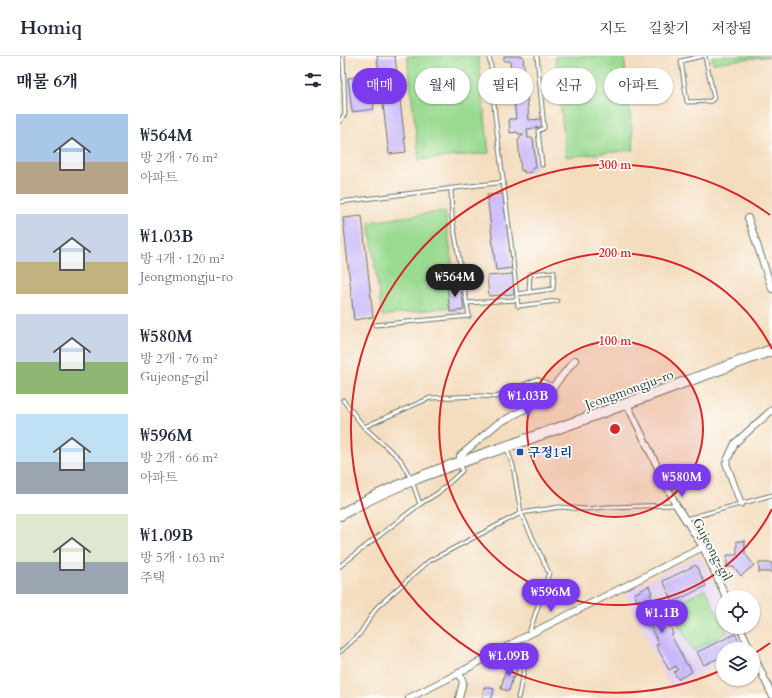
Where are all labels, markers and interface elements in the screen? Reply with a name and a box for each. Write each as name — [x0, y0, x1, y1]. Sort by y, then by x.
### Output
text: Homiq — [20, 15, 82, 41]
text: 지도 — [600, 19, 627, 38]
text: 길찾기 — [649, 19, 689, 38]
text: 저장됨 — [711, 19, 752, 38]
chip: 매매 — [352, 68, 407, 104]
chip: 월세 — [415, 68, 470, 104]
chip: 필터 — [478, 68, 533, 104]
chip: 신규 — [541, 68, 596, 104]
chip: 아파트 — [604, 68, 673, 104]
icon: filters — [302, 69, 324, 91]
text: 매물 6개 — [16, 70, 79, 93]
text: ₩564M — [140, 124, 193, 147]
icon: home — [48, 130, 96, 178]
text: 방 2개 · 76 m² — [140, 149, 218, 167]
text: 300 m — [599, 157, 632, 173]
text: 아파트 — [140, 169, 178, 187]
text: ₩1.03B — [140, 225, 193, 248]
icon: home — [48, 230, 96, 278]
text: 200 m — [599, 245, 632, 261]
text: 방 4개 · 120 m² — [140, 250, 224, 268]
pin: ₩564M — [427, 264, 483, 298]
text: Jeongmongju-ro — [140, 268, 233, 286]
text: ₩564M — [435, 268, 475, 286]
text: ₩580M — [140, 325, 193, 348]
icon: home — [48, 330, 96, 378]
text: 100 m — [599, 333, 632, 349]
text: 방 2개 · 76 m² — [140, 350, 218, 368]
street label: Jeongmongju-ro — [581, 366, 676, 415]
text: Gujeong-gil — [140, 368, 209, 386]
pin: ₩1.03B — [495, 383, 561, 417]
text: ₩1.03B — [508, 387, 548, 405]
centre of rings — [608, 422, 622, 436]
text: ₩596M — [140, 424, 193, 447]
icon: home — [48, 430, 96, 478]
place label: 구정1리 — [528, 444, 572, 462]
marker: 구정1리 — [515, 447, 525, 457]
text: 방 2개 · 66 m² — [140, 449, 218, 467]
pin: ₩580M — [654, 464, 710, 498]
text: ₩580M — [662, 468, 702, 486]
text: 아파트 — [140, 469, 178, 487]
street label: Gujeong-gil — [688, 515, 737, 585]
text: ₩1.09B — [140, 524, 193, 547]
icon: home — [48, 530, 96, 578]
text: 방 5개 · 163 m² — [140, 549, 224, 567]
text: 주택 — [140, 569, 165, 587]
pin: ₩596M — [523, 579, 579, 613]
text: ₩596M — [531, 583, 571, 601]
map controls — [716, 590, 760, 686]
button: locate — [716, 590, 760, 634]
pin: ₩1.1B — [634, 600, 690, 634]
text: ₩1.1B — [645, 604, 679, 622]
button: layers — [716, 642, 760, 686]
pin: ₩1.09B — [476, 643, 542, 677]
text: ₩1.09B — [489, 647, 529, 665]

